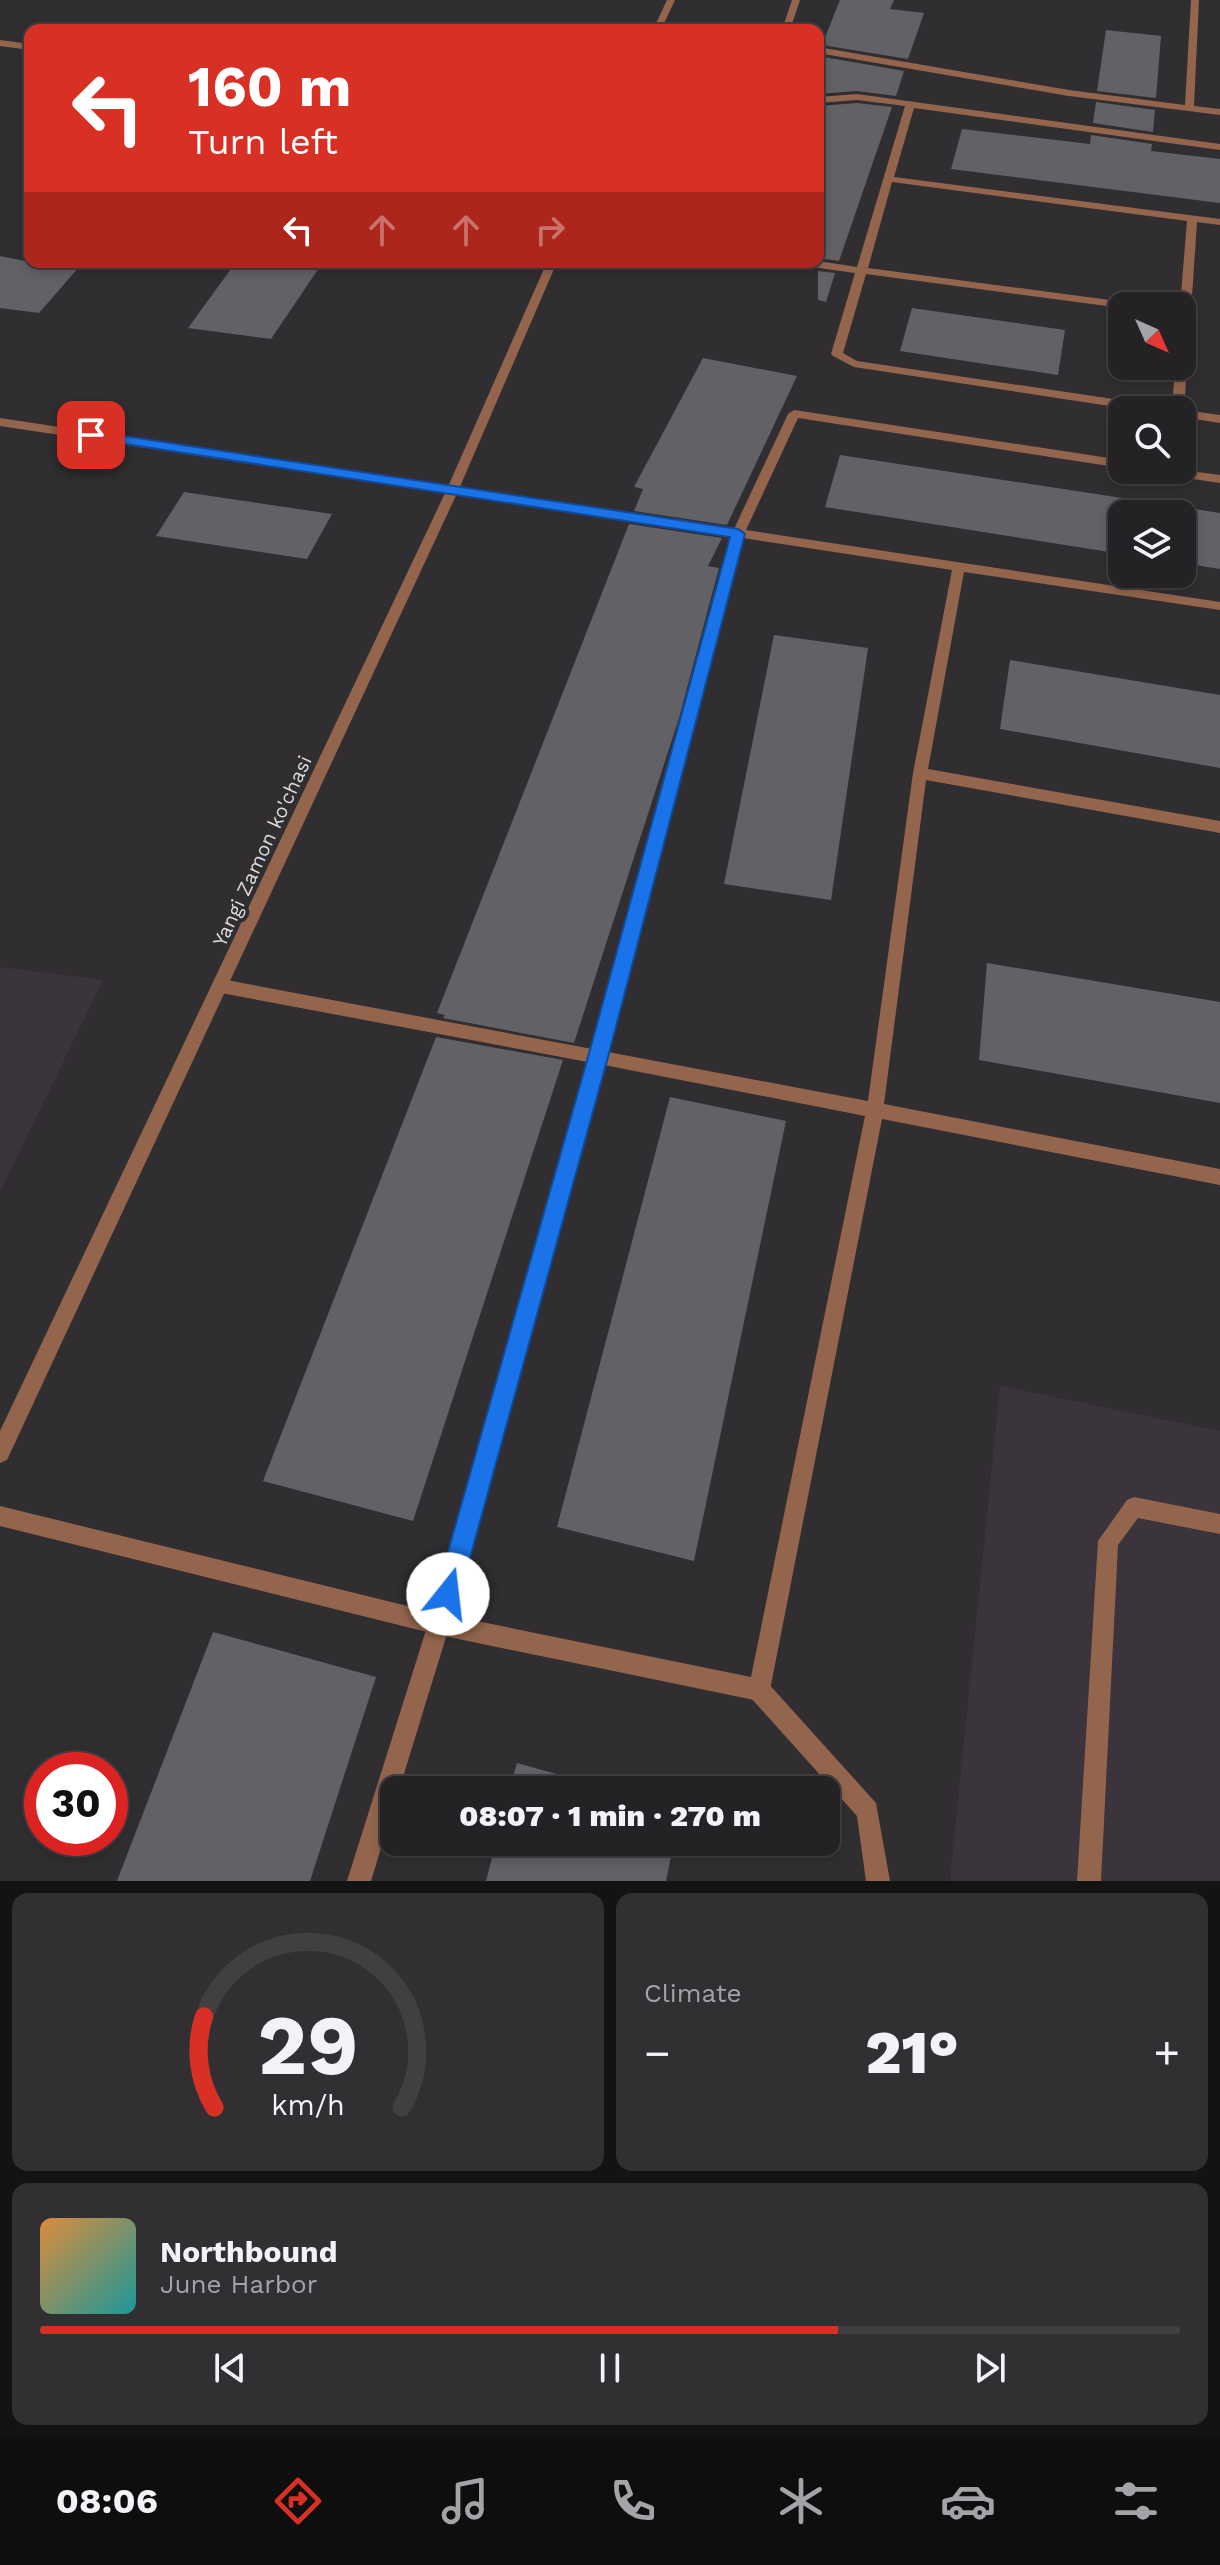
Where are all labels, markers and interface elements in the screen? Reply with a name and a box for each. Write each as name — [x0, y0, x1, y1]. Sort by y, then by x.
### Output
text: 160 m — [188, 54, 351, 120]
icon: left — [56, 56, 160, 160]
text: Turn left — [188, 121, 338, 163]
icon: left — [276, 208, 320, 252]
icon: ahead — [360, 208, 404, 252]
icon: ahead — [444, 208, 488, 252]
icon: right — [528, 208, 572, 252]
north arrow — [1108, 292, 1196, 380]
map controls — [1108, 292, 1196, 588]
button: search — [1108, 396, 1196, 484]
pin — [57, 401, 125, 469]
icon: arrive — [69, 413, 113, 457]
button: layers — [1108, 500, 1196, 588]
street label: Yangi Zamon ko'chasi — [207, 752, 317, 950]
position arrow — [406, 1552, 490, 1636]
speed limit sign: 30 — [24, 1752, 128, 1856]
text: 08:07 · 1 min · 270 m — [459, 1798, 761, 1833]
text: Climate — [644, 1978, 742, 2008]
text: 29 — [258, 1997, 358, 2094]
text: 21° — [865, 2017, 959, 2088]
text: − — [644, 2027, 671, 2079]
text: + — [1153, 2027, 1180, 2079]
text: km/h — [271, 2088, 345, 2122]
text: Northbound — [160, 2234, 337, 2269]
text: June Harbor — [160, 2269, 317, 2299]
icon: previous — [208, 2346, 252, 2390]
icon: pause — [588, 2346, 632, 2390]
icon: next — [968, 2346, 1012, 2390]
icon: directions — [270, 2473, 326, 2529]
icon: music — [437, 2473, 493, 2529]
icon: phone — [605, 2473, 661, 2529]
icon: climate — [773, 2473, 829, 2529]
icon: car — [940, 2473, 996, 2529]
icon: filters — [1108, 2473, 1164, 2529]
text: 08:06 — [56, 2480, 158, 2522]

